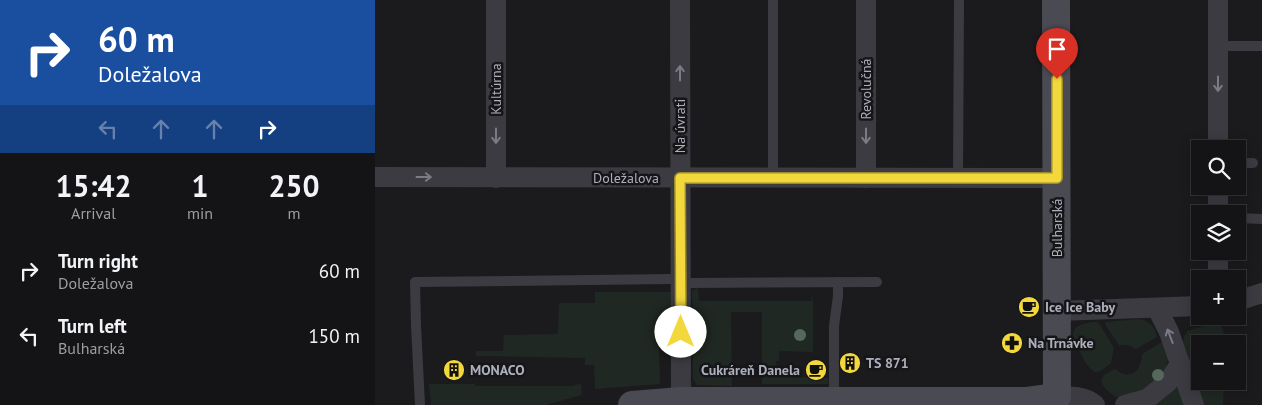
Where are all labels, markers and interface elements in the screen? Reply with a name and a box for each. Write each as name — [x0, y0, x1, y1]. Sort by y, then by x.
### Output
text: 60 m — [98, 16, 175, 62]
icon: right — [15, 20, 80, 85]
pin — [1036, 28, 1078, 79]
icon: arrive — [1043, 35, 1071, 63]
street label: Revolučná — [857, 58, 875, 120]
text: Doležalova — [98, 60, 202, 88]
street label: Kultúrna — [487, 63, 505, 115]
one-way arrow — [675, 65, 685, 81]
one-way arrow — [1213, 75, 1223, 91]
street label: Na úvrati — [671, 99, 689, 153]
icon: left — [94, 115, 122, 143]
icon: ahead — [147, 115, 175, 143]
icon: ahead — [200, 115, 228, 143]
icon: right — [253, 115, 281, 143]
one-way arrow — [491, 128, 501, 144]
one-way arrow — [861, 128, 871, 144]
map controls — [1191, 140, 1246, 390]
button: search — [1191, 140, 1246, 195]
text: 15:42 — [55, 166, 132, 205]
text: 1 — [192, 166, 209, 205]
text: 250 — [268, 166, 320, 205]
street label: Doležalova — [593, 169, 659, 187]
one-way arrow — [415, 172, 431, 182]
street label: Bulharská — [1048, 199, 1066, 257]
text: Arrival — [71, 203, 116, 223]
text: min — [187, 203, 213, 223]
text: m — [288, 203, 301, 223]
button: layers — [1191, 205, 1246, 260]
text: Turn right — [58, 249, 138, 273]
icon: right — [15, 257, 43, 285]
text: 60 m — [319, 259, 360, 283]
button: + — [1191, 270, 1246, 325]
text: Doležalova — [58, 273, 133, 293]
cafe icon: Ice Ice Baby — [1017, 295, 1041, 319]
place label: Ice Ice Baby — [1045, 298, 1115, 316]
position arrow — [654, 305, 706, 357]
text: Turn left — [58, 314, 127, 338]
icon: left — [15, 322, 43, 350]
text: 150 m — [308, 324, 360, 348]
one-way arrow — [1165, 329, 1174, 344]
pharmacy icon: Na Trnávke — [1000, 331, 1024, 355]
place label: Na Trnávke — [1028, 334, 1094, 352]
button: − — [1191, 335, 1246, 390]
text: Bulharská — [58, 338, 125, 358]
building icon: TS 871 — [838, 351, 862, 375]
place label: TS 871 — [866, 354, 909, 372]
building icon: MONACO — [442, 358, 466, 382]
cafe icon: Cukráreň Danela — [804, 358, 828, 382]
place label: MONACO — [470, 361, 525, 379]
place label: Cukráreň Danela — [701, 361, 800, 379]

